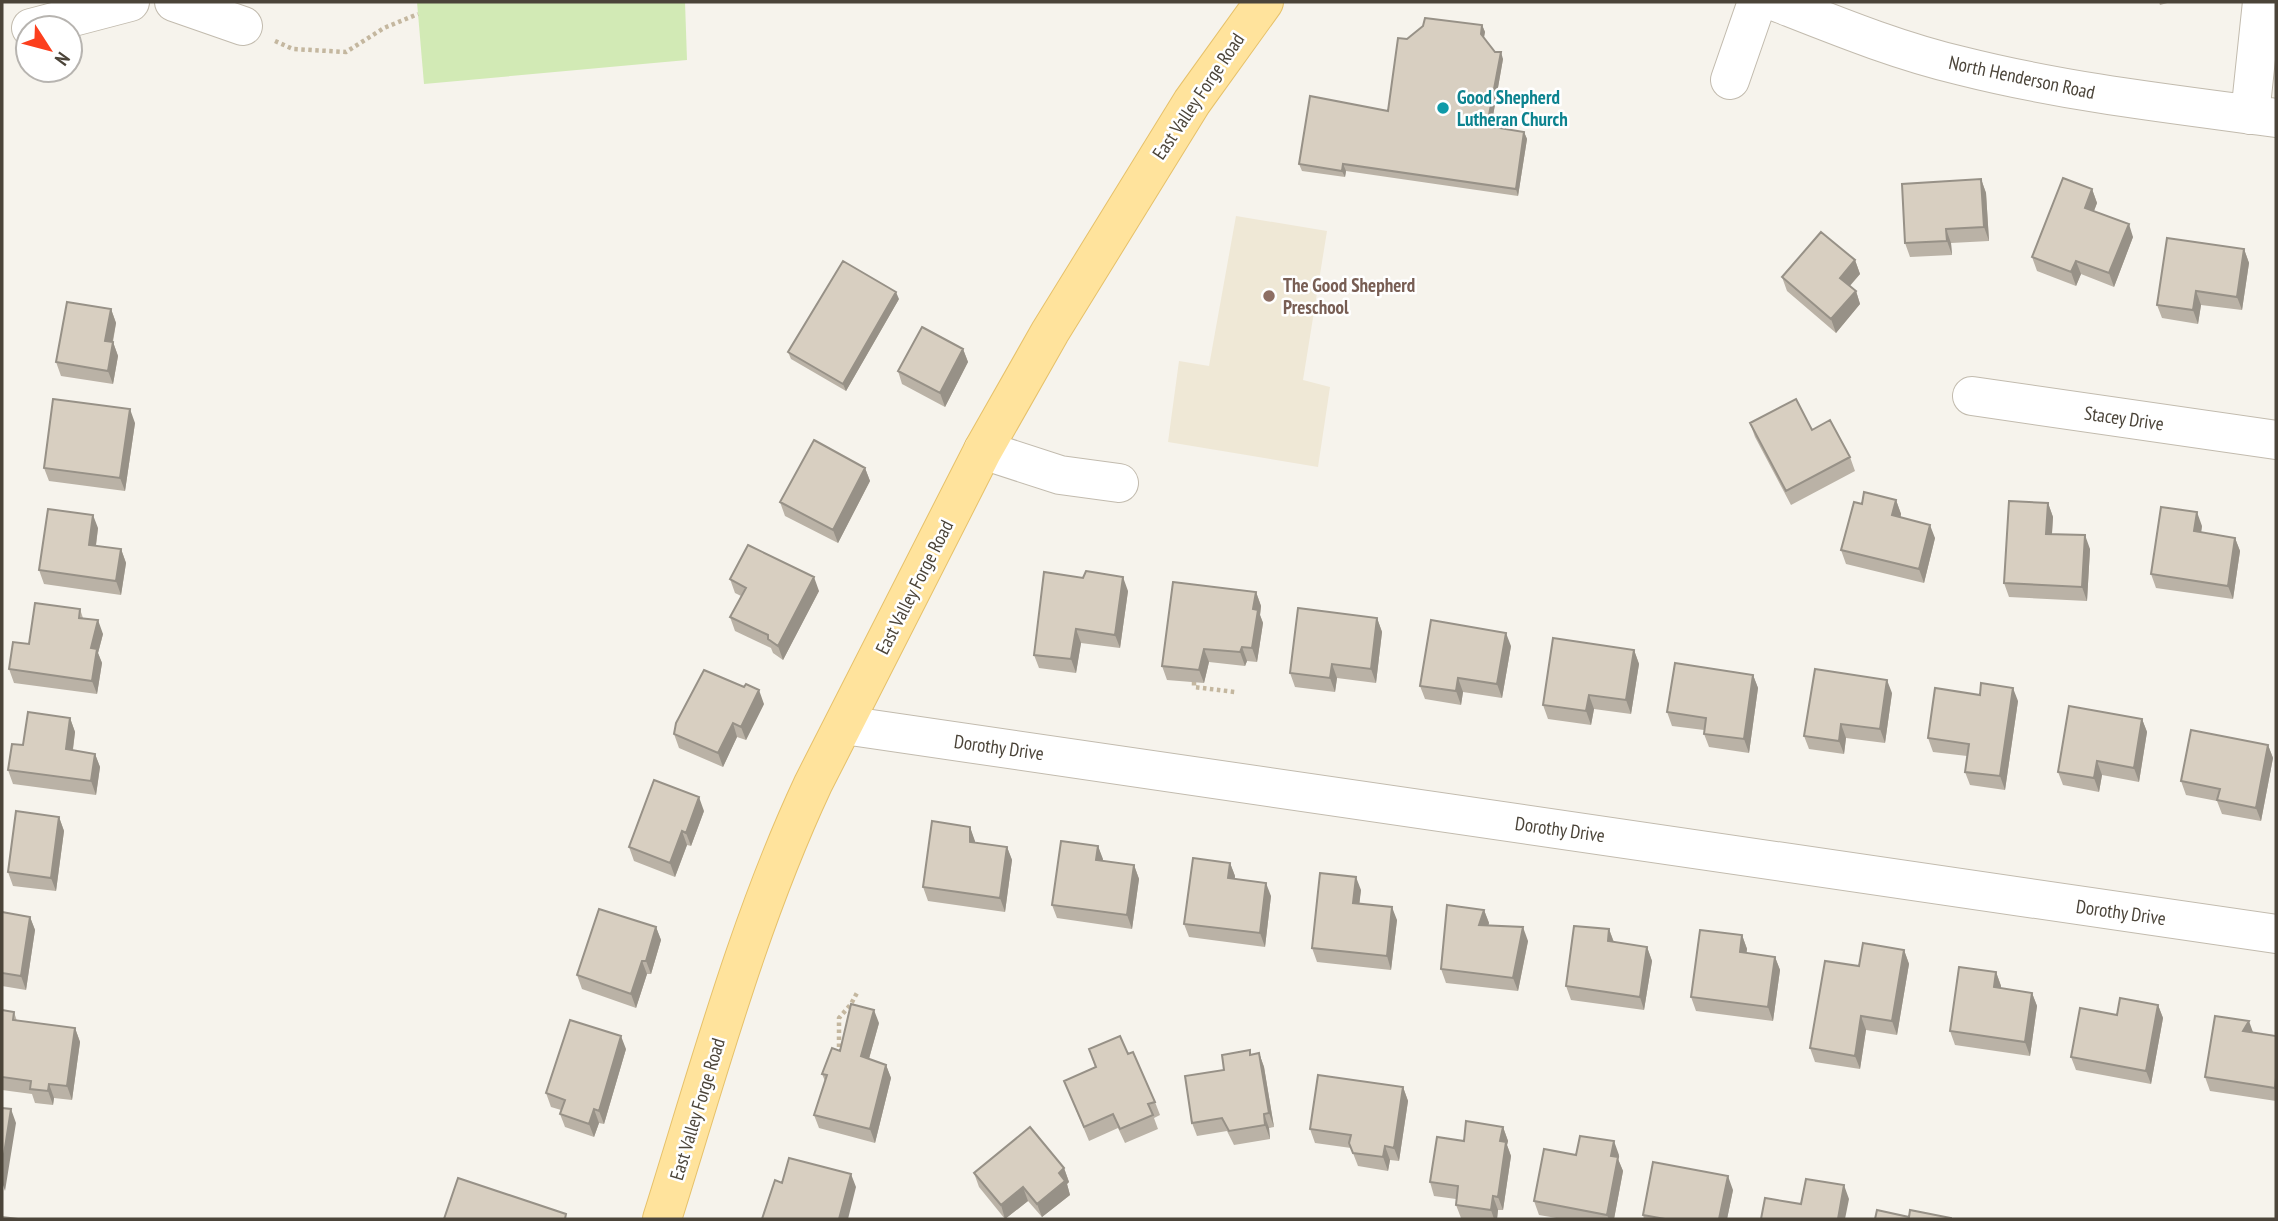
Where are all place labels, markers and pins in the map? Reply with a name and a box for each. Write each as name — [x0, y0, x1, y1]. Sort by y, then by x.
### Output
place label: Good Shepherd Lutheran Church — [1457, 85, 1568, 131]
marker: Good Shepherd Lutheran Church — [1435, 100, 1451, 116]
place label: The Good Shepherd Preschool — [1283, 273, 1415, 319]
marker: The Good Shepherd Preschool — [1261, 288, 1277, 304]

